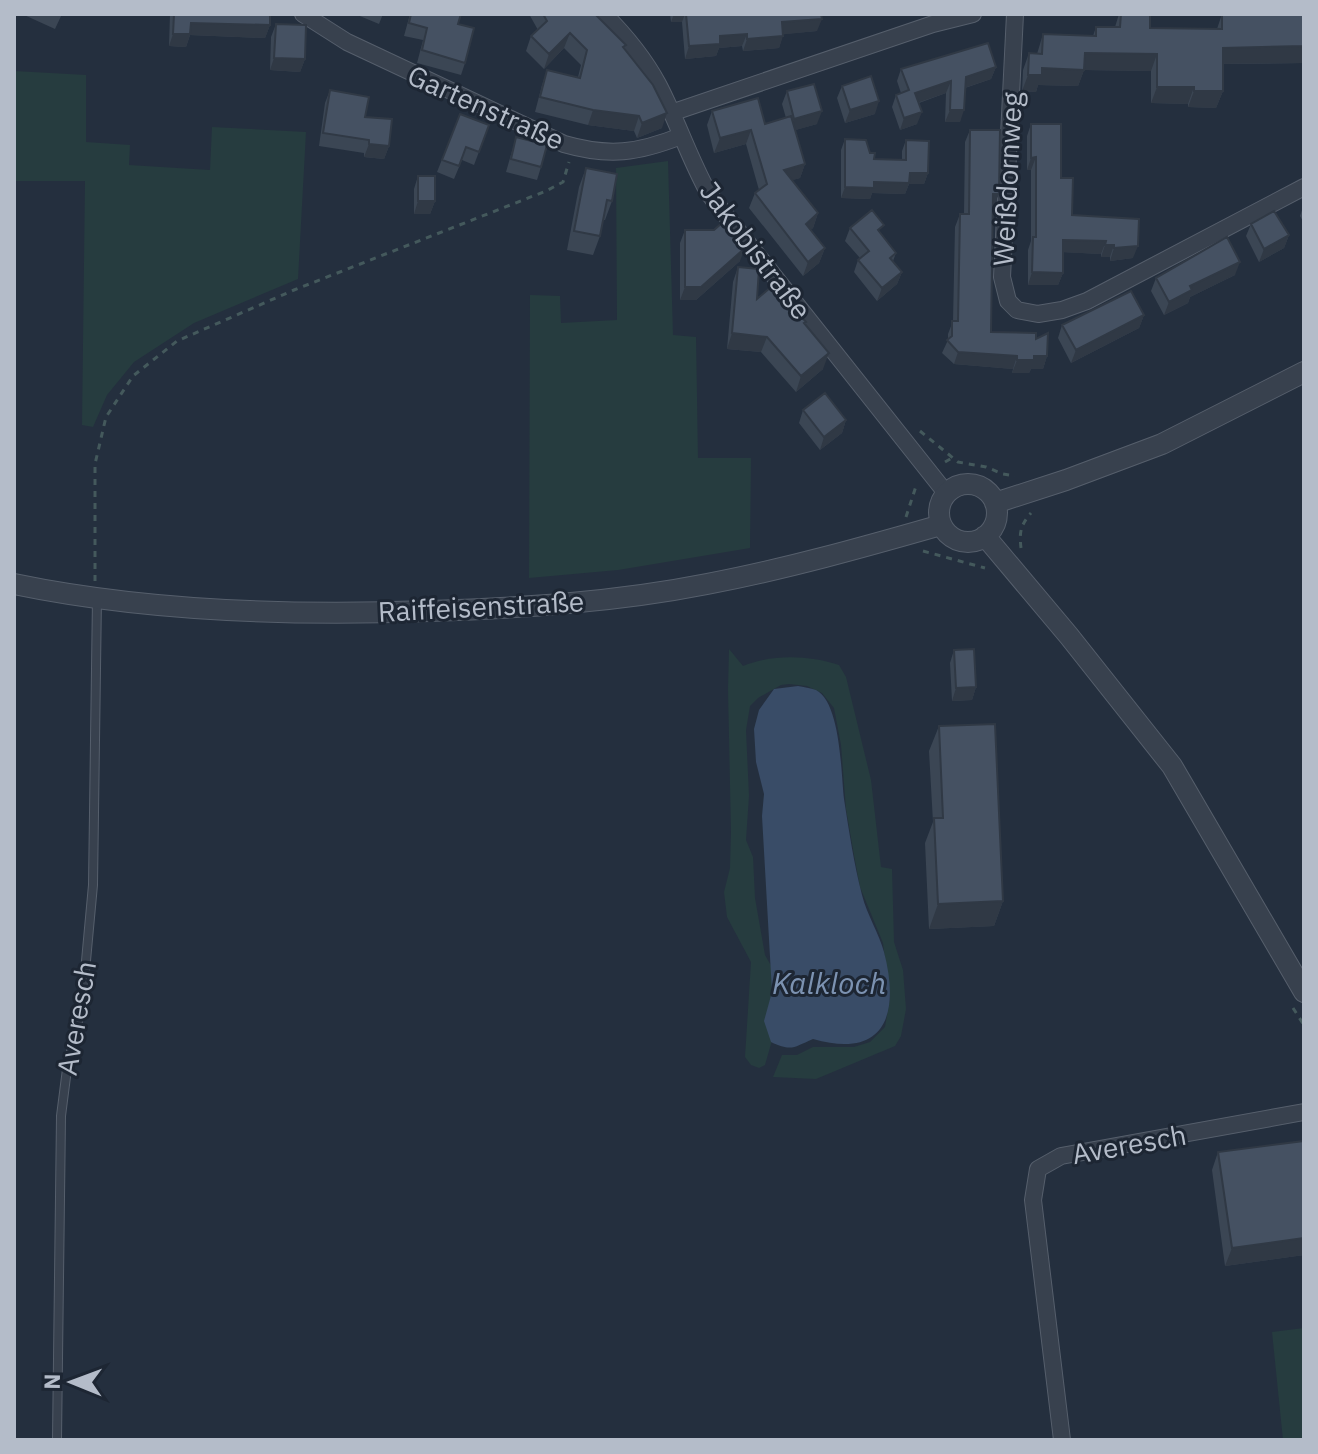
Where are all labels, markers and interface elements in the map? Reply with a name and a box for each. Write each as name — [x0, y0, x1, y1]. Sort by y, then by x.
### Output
street label: Gartenstraße — [402, 56, 570, 158]
street label: Weißdornweg — [984, 91, 1030, 267]
street label: Jakobistraße — [692, 173, 820, 327]
street label: Raiffeisenstraße — [377, 582, 585, 630]
street label: Averesch — [48, 958, 104, 1078]
water label: Kalkloch — [772, 963, 886, 1002]
street label: Averesch — [1069, 1116, 1189, 1172]
north arrow — [32, 1342, 112, 1422]
text: N — [37, 1373, 66, 1390]

